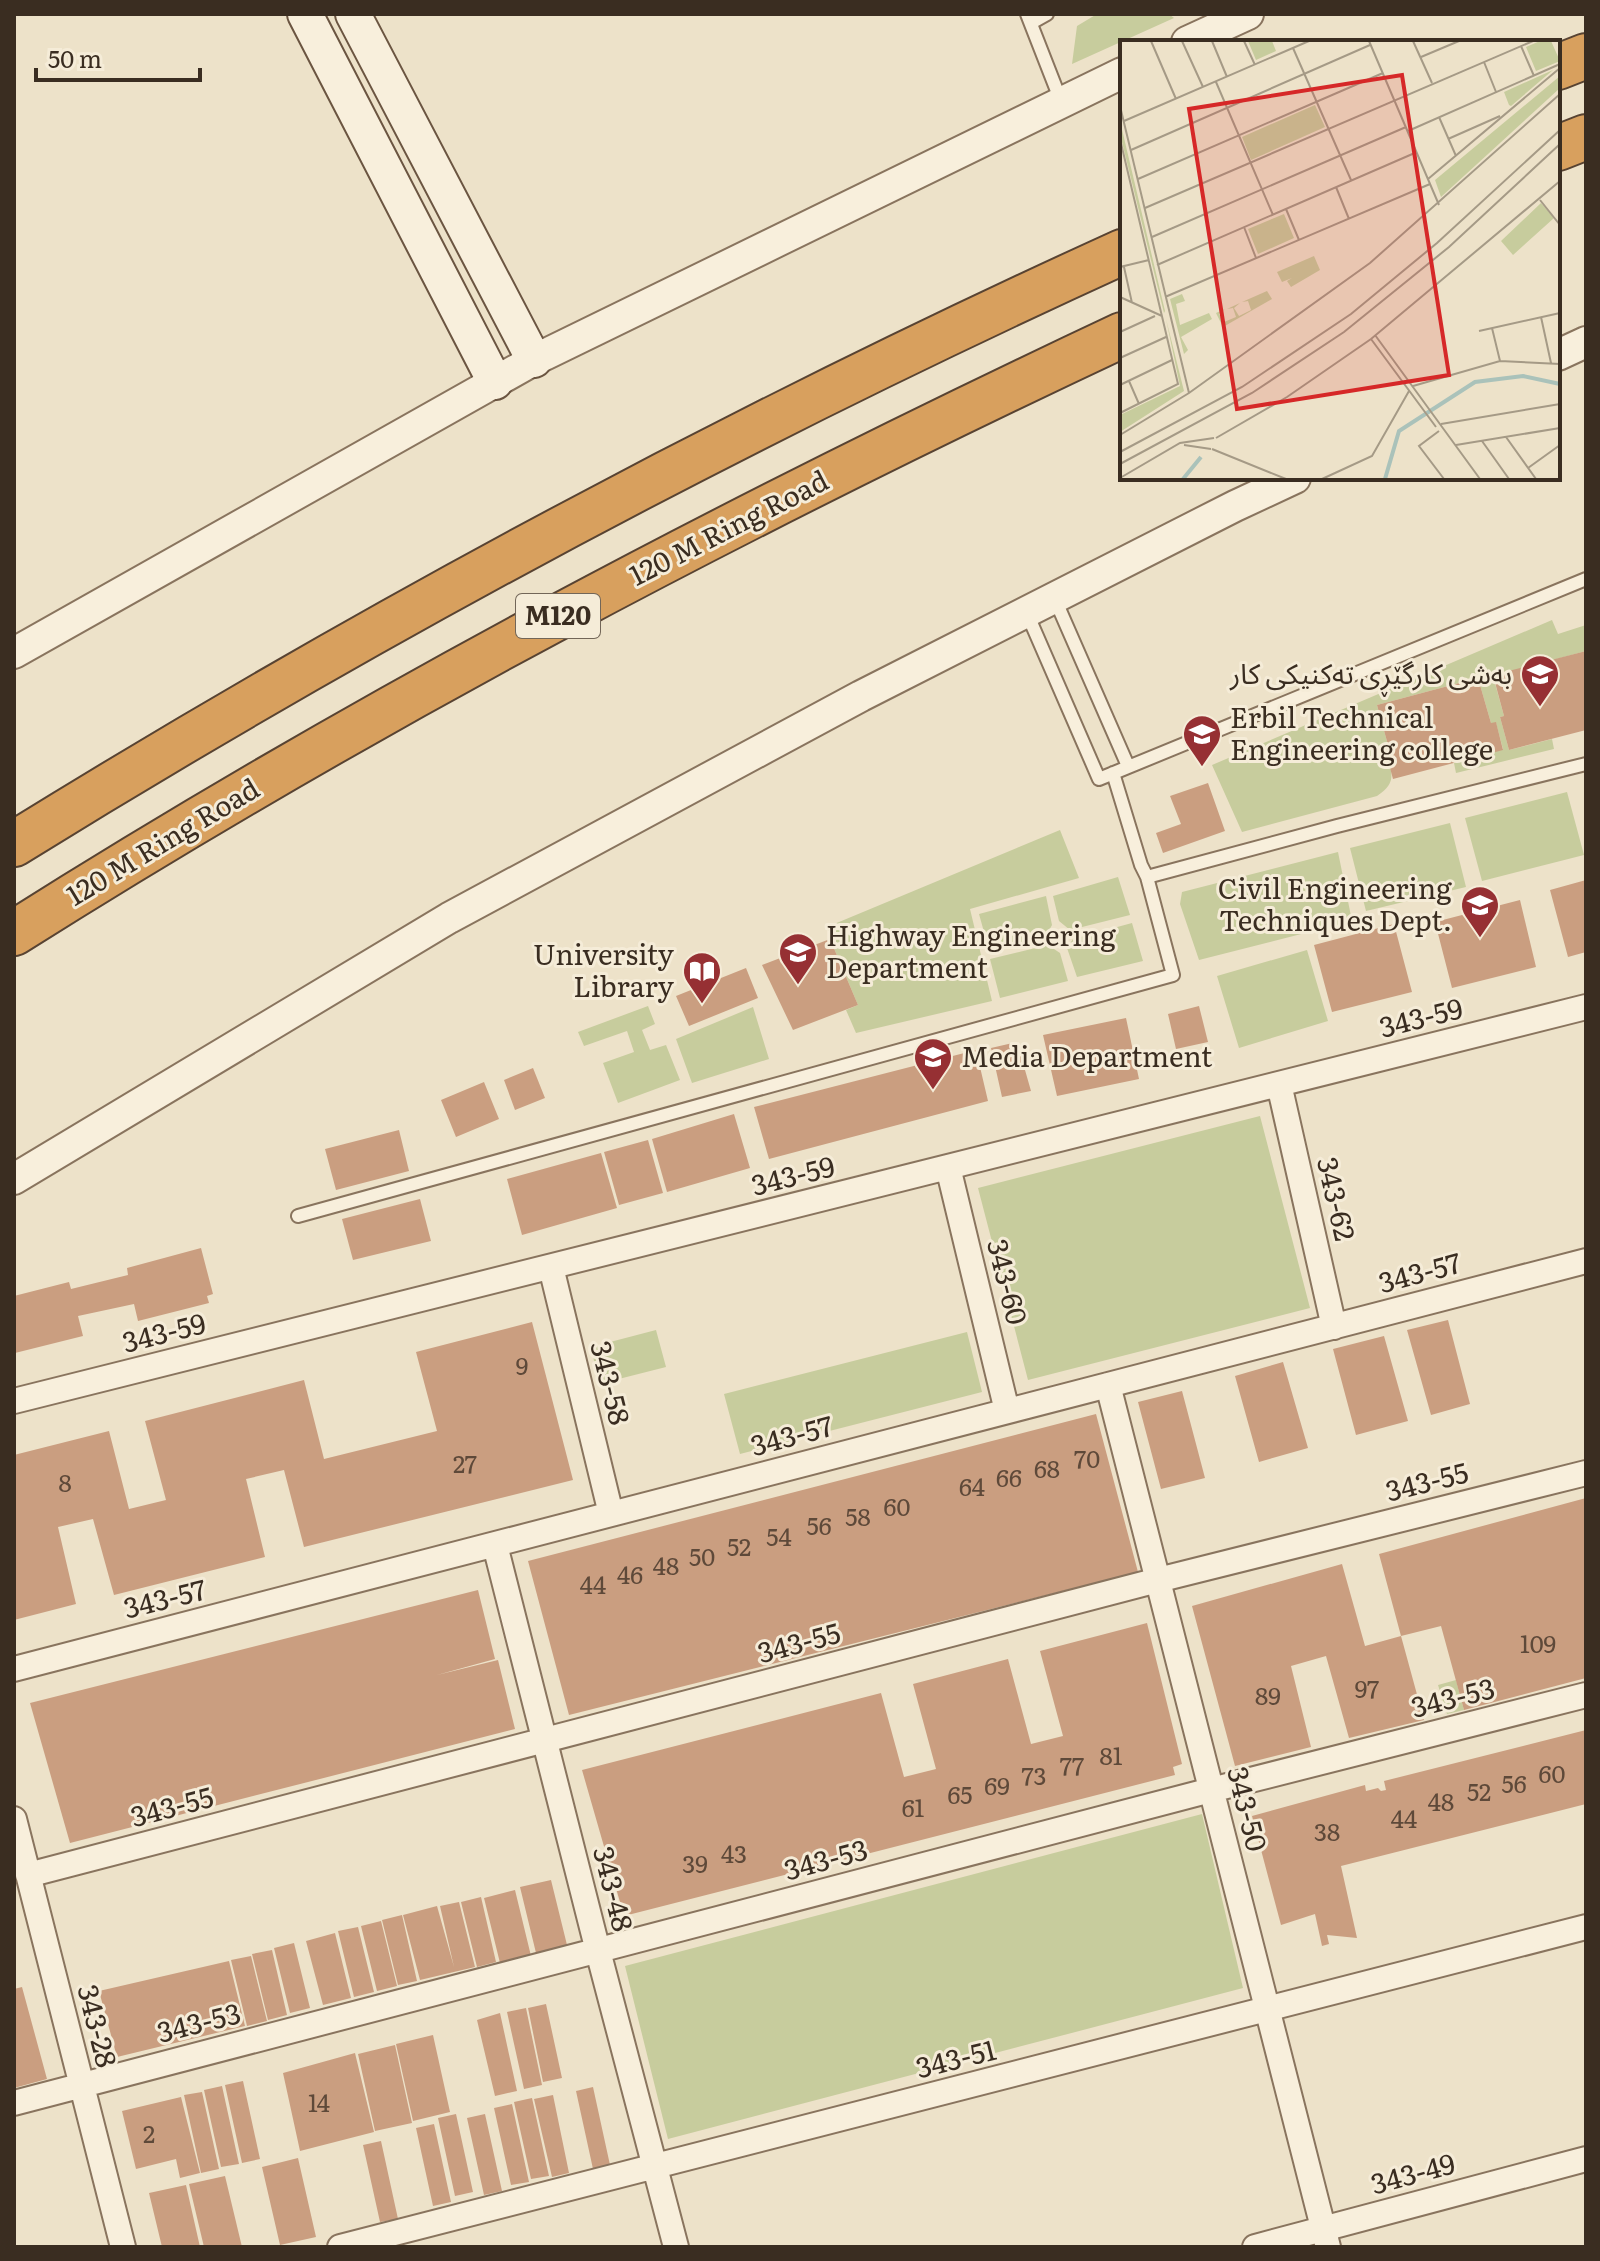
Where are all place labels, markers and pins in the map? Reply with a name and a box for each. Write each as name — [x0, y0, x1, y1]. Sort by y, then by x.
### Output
place label: بەشی کارگێڕی تەکنیکی کار — [1229, 651, 1512, 698]
school or university icon: بەشی کارگێڕی تەکنیکی کار — [1519, 653, 1561, 708]
place label: Erbil Technical Engineering college — [1230, 695, 1493, 769]
school or university icon: Erbil Technical Engineering college — [1181, 713, 1223, 768]
place label: Civil Engineering Techniques Dept. — [1218, 866, 1452, 940]
school or university icon: Civil Engineering Techniques Dept. — [1459, 884, 1501, 939]
place label: Highway Engineering Department — [826, 913, 1116, 987]
school or university icon: Highway Engineering Department — [777, 931, 819, 986]
place label: University Library — [533, 932, 675, 1006]
library icon: University Library — [681, 950, 723, 1005]
place label: Media Department — [961, 1034, 1213, 1076]
school or university icon: Media Department — [912, 1036, 954, 1091]

